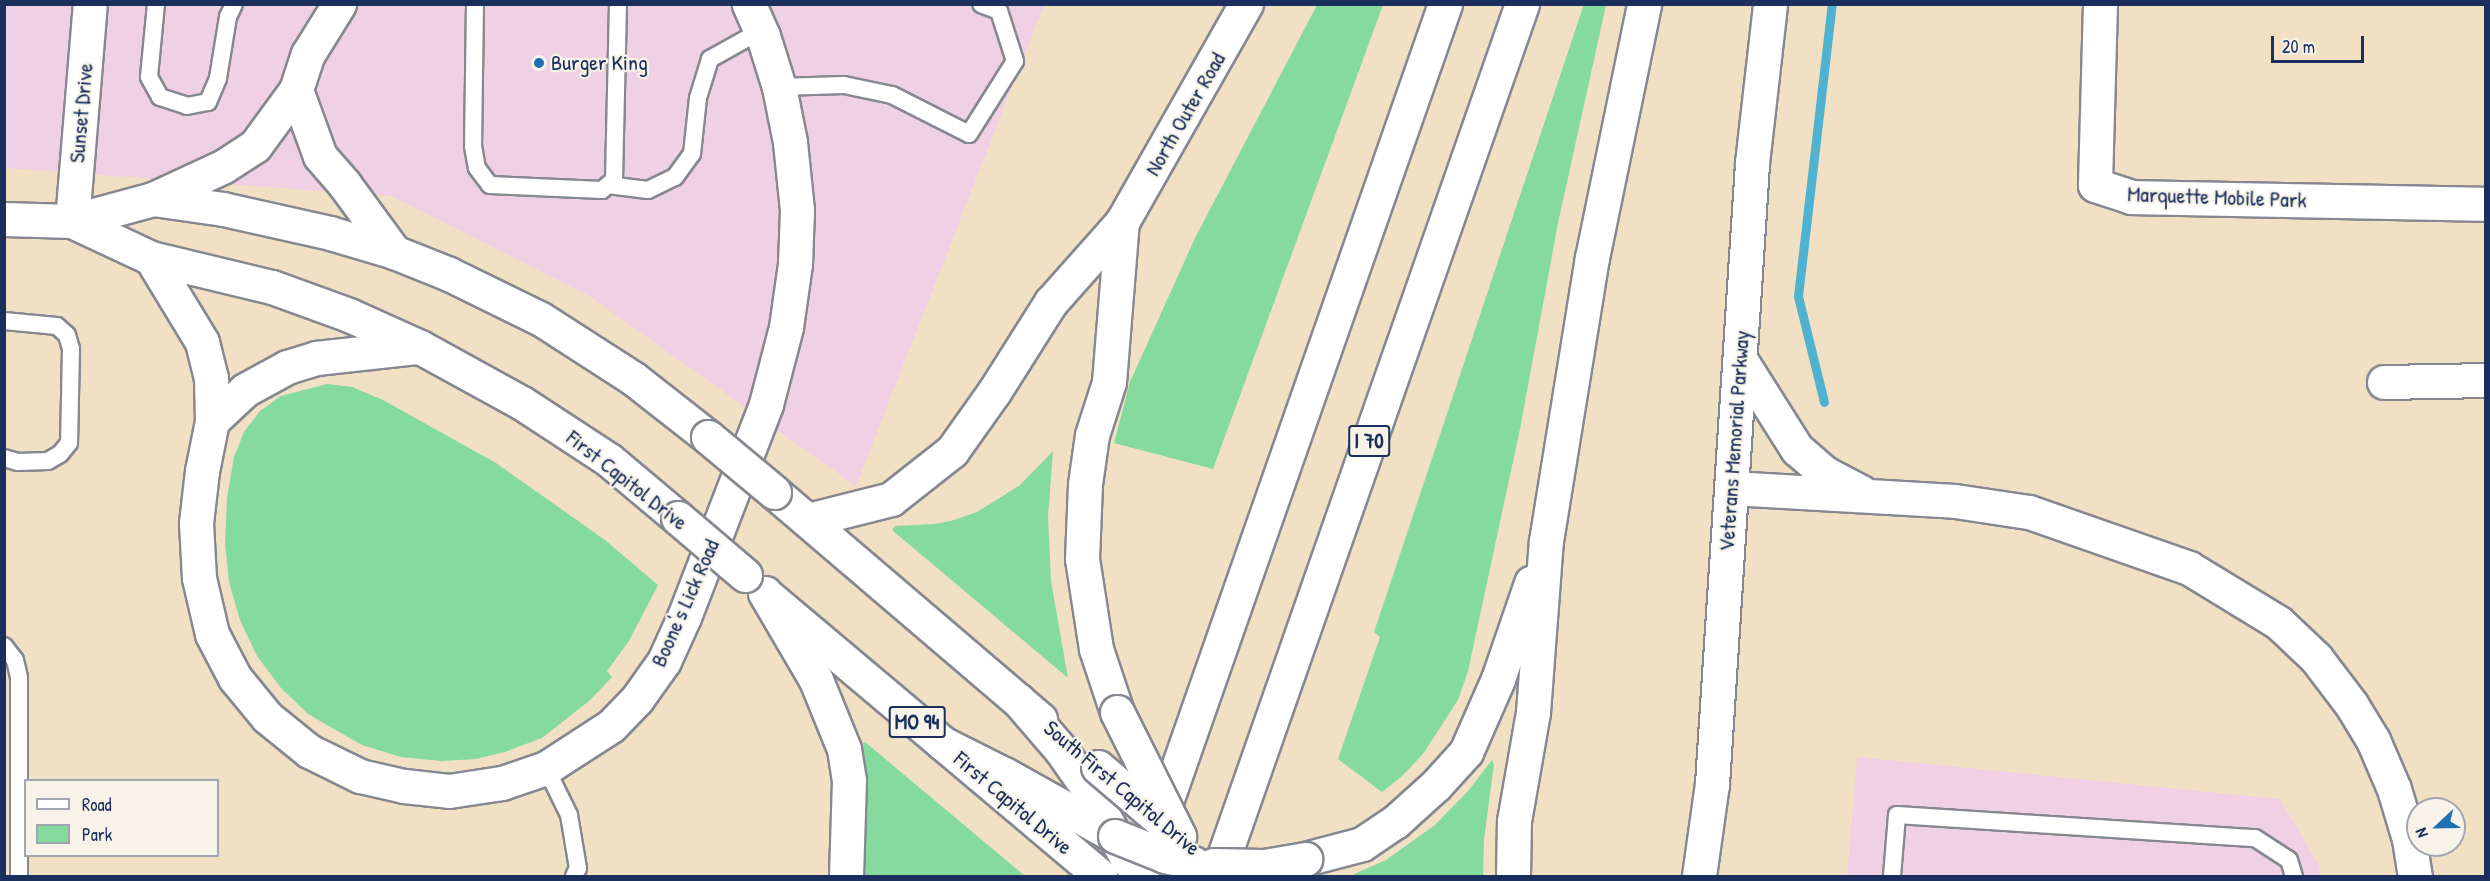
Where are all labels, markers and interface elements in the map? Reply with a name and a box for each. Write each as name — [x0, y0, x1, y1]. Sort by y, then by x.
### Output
scale bar — [2274, 24, 2367, 62]
text: 20 m — [2282, 34, 2315, 59]
street label: North Outer Road — [1139, 48, 1231, 180]
place label: Burger King — [551, 50, 648, 76]
marker: Burger King — [532, 56, 546, 70]
street label: Sunset Drive — [63, 62, 99, 164]
street label: Marquette Mobile Park — [2127, 181, 2307, 213]
street label: Veterans Memorial Parkway — [1713, 330, 1755, 552]
road number: I 70 — [1348, 423, 1390, 459]
street label: First Capitol Drive — [561, 424, 693, 536]
street label: Boone's Lick Road — [645, 535, 725, 671]
road number: MO 94 — [888, 704, 946, 740]
street label: South First Capitol Drive — [1038, 715, 1206, 861]
street label: First Capitol Drive — [948, 746, 1078, 860]
legend — [24, 779, 219, 857]
text: Road — [82, 792, 112, 817]
north arrow — [2406, 797, 2466, 857]
text: Park — [82, 822, 112, 847]
text: N — [2409, 825, 2433, 841]

